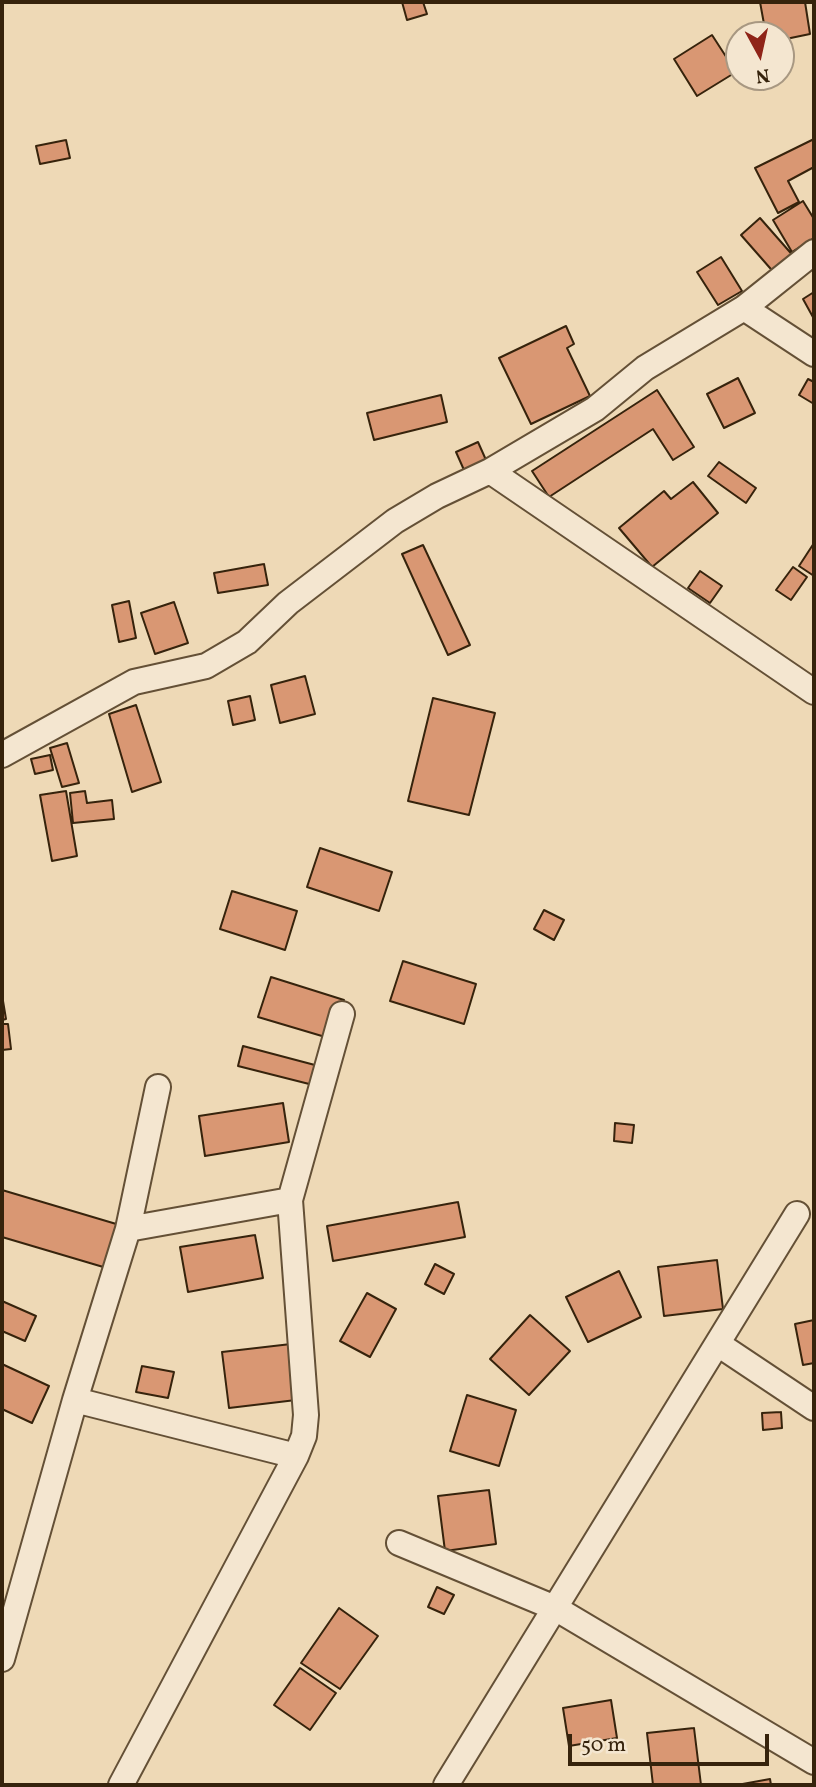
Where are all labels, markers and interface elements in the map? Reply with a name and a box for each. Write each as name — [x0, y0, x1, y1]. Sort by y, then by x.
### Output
north arrow — [725, 21, 795, 91]
text: N — [754, 61, 771, 89]
scale bar — [571, 1720, 772, 1764]
text: 50 m — [581, 1731, 626, 1760]

